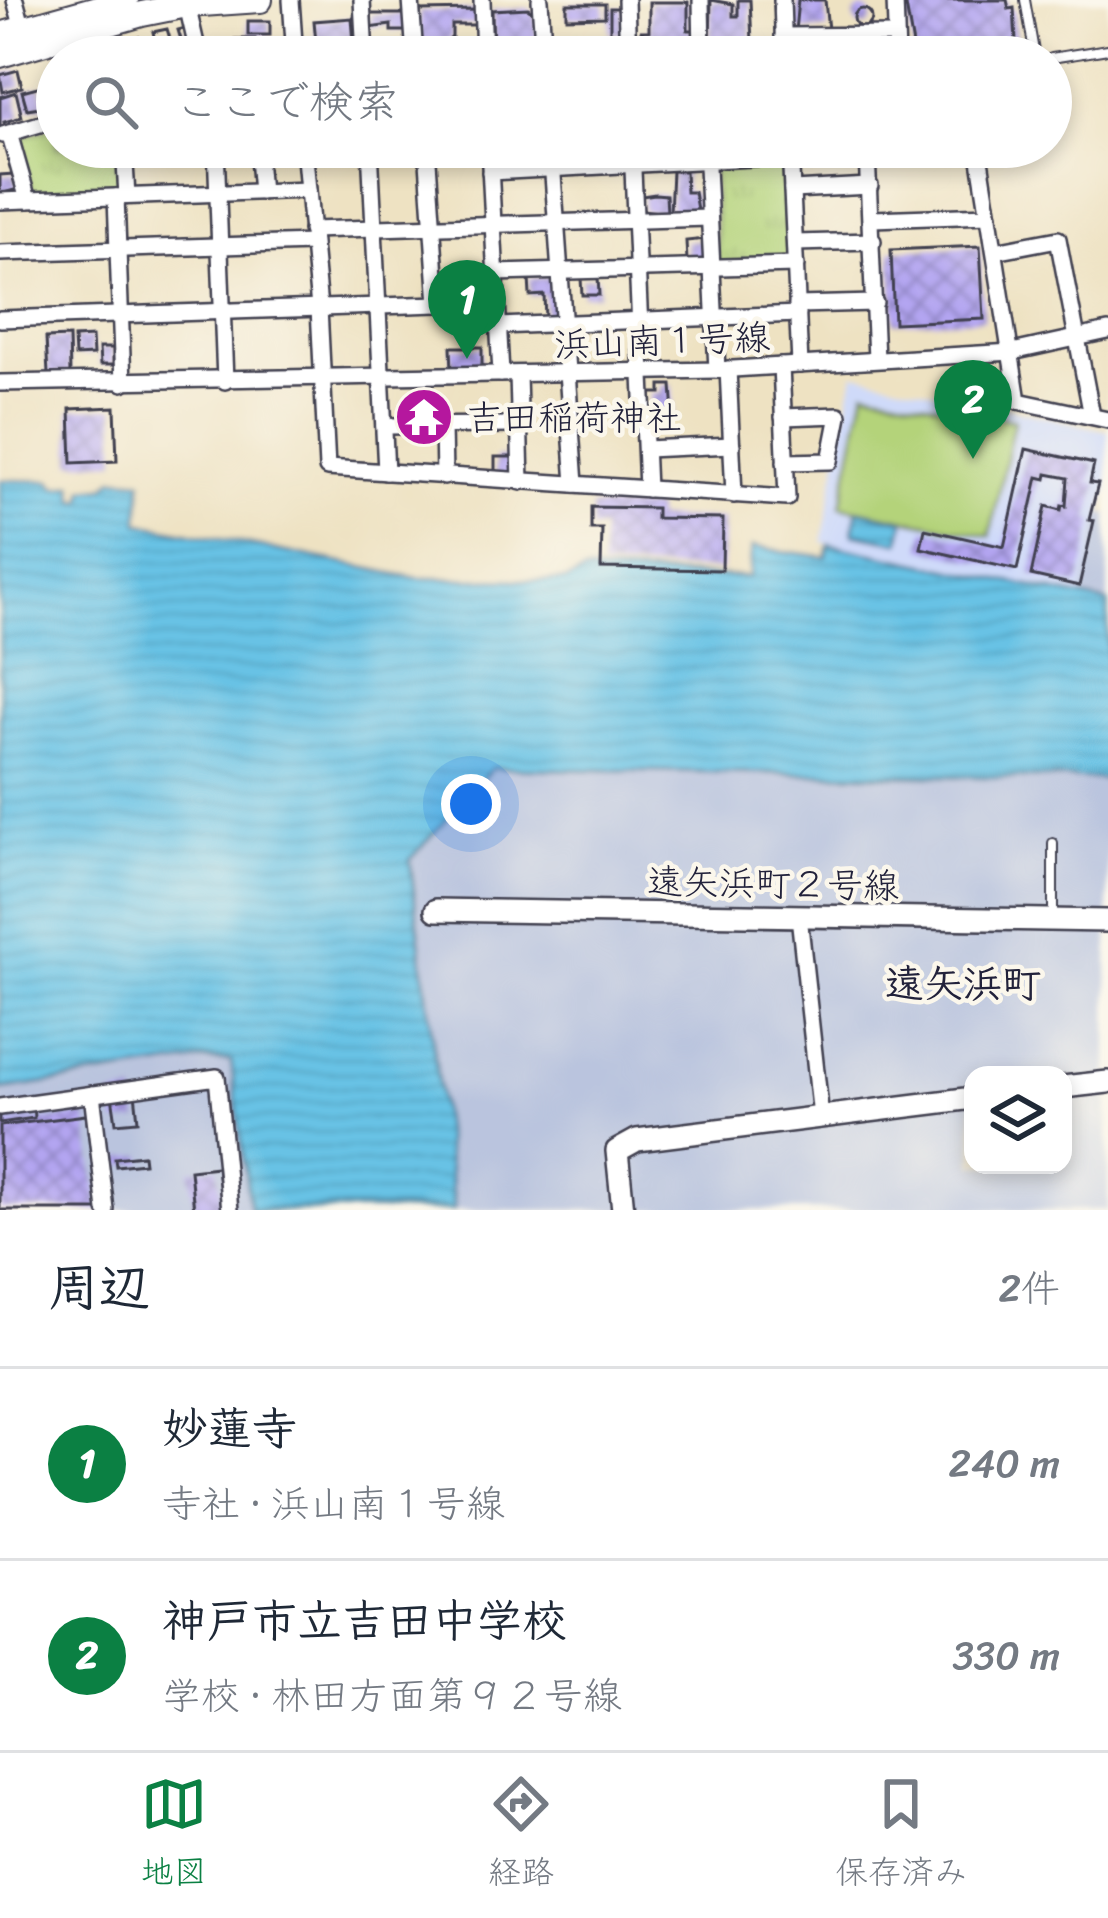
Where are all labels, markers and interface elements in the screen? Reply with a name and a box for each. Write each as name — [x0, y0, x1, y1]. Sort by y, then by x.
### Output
search box — [36, 36, 1072, 168]
text: ここで検索 — [174, 62, 399, 142]
icon: search — [78, 69, 144, 135]
pin: 1 — [428, 260, 506, 359]
street label: 浜山南１号線 — [553, 305, 771, 377]
pin: 2 — [934, 360, 1012, 459]
temple icon: 吉田稲荷神社 — [393, 386, 455, 448]
place label: 吉田稲荷神社 — [466, 386, 682, 450]
your location — [441, 774, 501, 834]
street label: 遠矢浜町２号線 — [646, 850, 900, 918]
district label: 遠矢浜町 — [885, 949, 1041, 1018]
map controls — [964, 1066, 1072, 1174]
button: layers — [964, 1066, 1072, 1174]
text: 周辺 — [48, 1243, 150, 1333]
text: 2件 — [998, 1254, 1060, 1323]
text: 妙蓮寺 — [162, 1389, 297, 1469]
text: 1 — [79, 1429, 95, 1498]
text: 240 m — [948, 1429, 1060, 1498]
text: 寺社 · 浜山南１号線 — [162, 1469, 505, 1538]
text: 神戸市立吉田中学校 — [162, 1581, 567, 1661]
text: 2 — [76, 1621, 98, 1690]
text: 330 m — [952, 1621, 1060, 1690]
text: 学校 · 林田方面第９２号線 — [162, 1661, 622, 1730]
tab: 地図 — [141, 1771, 207, 1901]
tab: 経路 — [488, 1771, 554, 1901]
tab: 保存済み — [835, 1771, 967, 1901]

